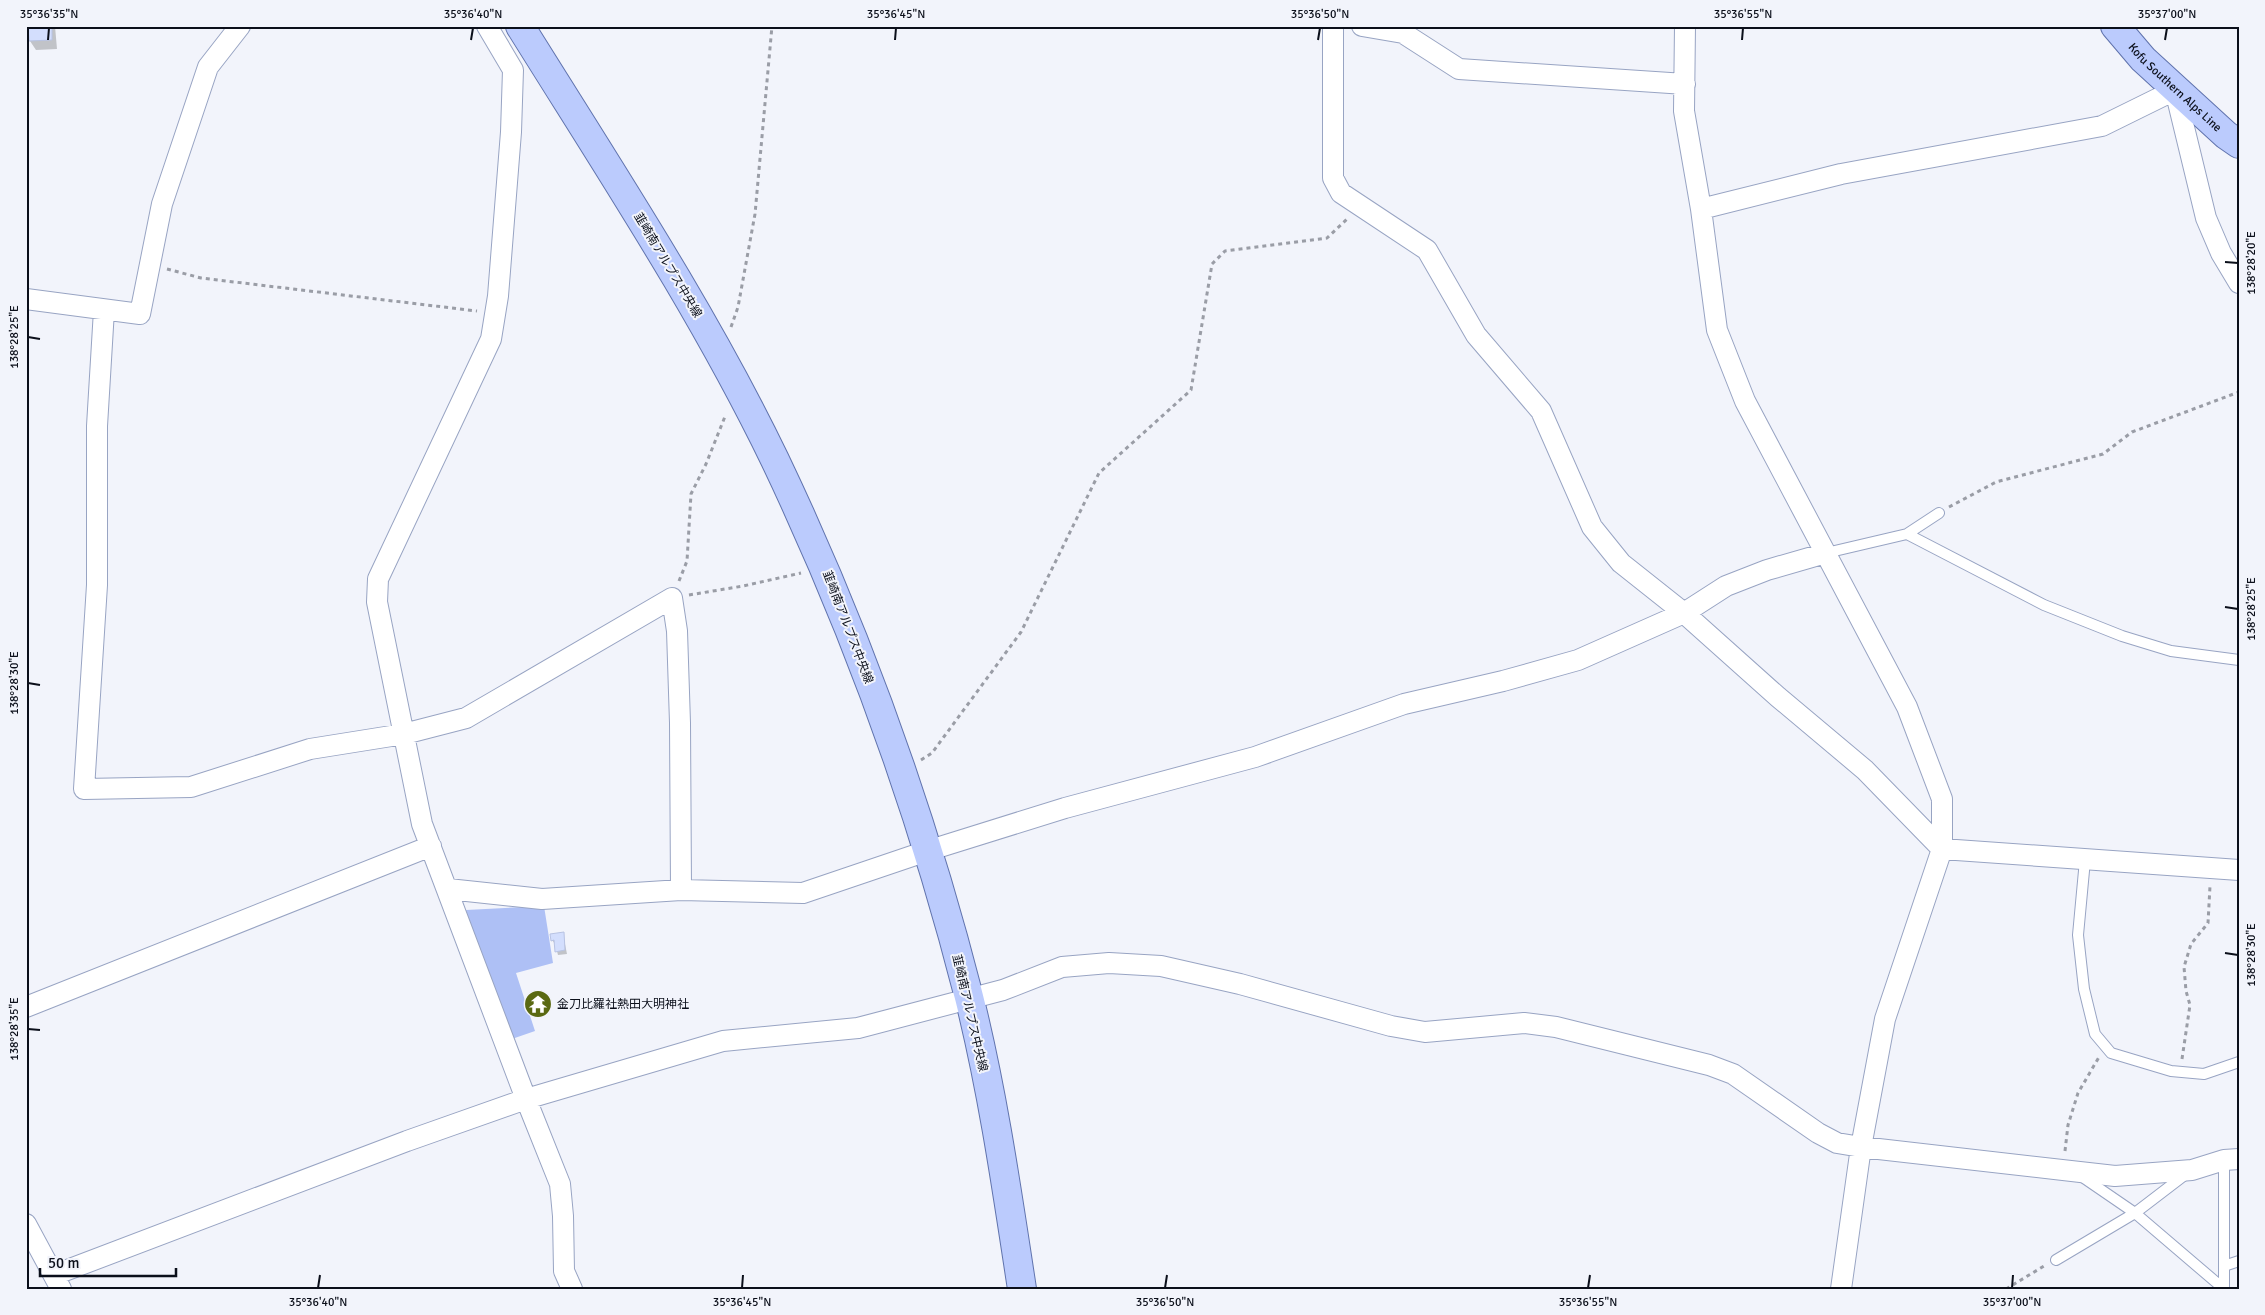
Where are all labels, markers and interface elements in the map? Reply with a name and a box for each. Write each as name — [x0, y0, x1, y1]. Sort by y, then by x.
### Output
text: 35°36'35"N — [20, 7, 78, 22]
text: 35°36'40"N — [444, 7, 502, 22]
text: 35°36'45"N — [867, 7, 925, 22]
text: 35°36'50"N — [1291, 7, 1349, 22]
text: 35°36'55"N — [1714, 7, 1772, 22]
text: 35°37'00"N — [2138, 7, 2196, 22]
street label: Kofu Southern Alps Line — [2125, 40, 2225, 135]
street label: 韮崎南アルプス中央線 — [630, 210, 705, 321]
text: 138°28'20"E — [2244, 231, 2259, 295]
text: 138°28'25"E — [7, 305, 22, 369]
street label: 韮崎南アルプス中央線 — [819, 569, 876, 686]
text: 138°28'25"E — [2244, 577, 2259, 641]
text: 138°28'30"E — [7, 651, 22, 715]
text: 138°28'30"E — [2244, 923, 2259, 987]
street label: 韮崎南アルプス中央線 — [949, 953, 990, 1073]
temple icon: 金刀比羅社熱田大明神社 — [523, 989, 553, 1019]
text: 138°28'35"E — [7, 997, 22, 1061]
place label: 金刀比羅社熱田大明神社 — [557, 997, 689, 1012]
scale bar — [40, 1245, 176, 1277]
text: 50 m — [48, 1254, 79, 1272]
text: 35°36'40"N — [289, 1295, 347, 1310]
text: 35°36'45"N — [713, 1295, 771, 1310]
text: 35°36'50"N — [1136, 1295, 1194, 1310]
text: 35°36'55"N — [1559, 1295, 1617, 1310]
text: 35°37'00"N — [1983, 1295, 2041, 1310]

